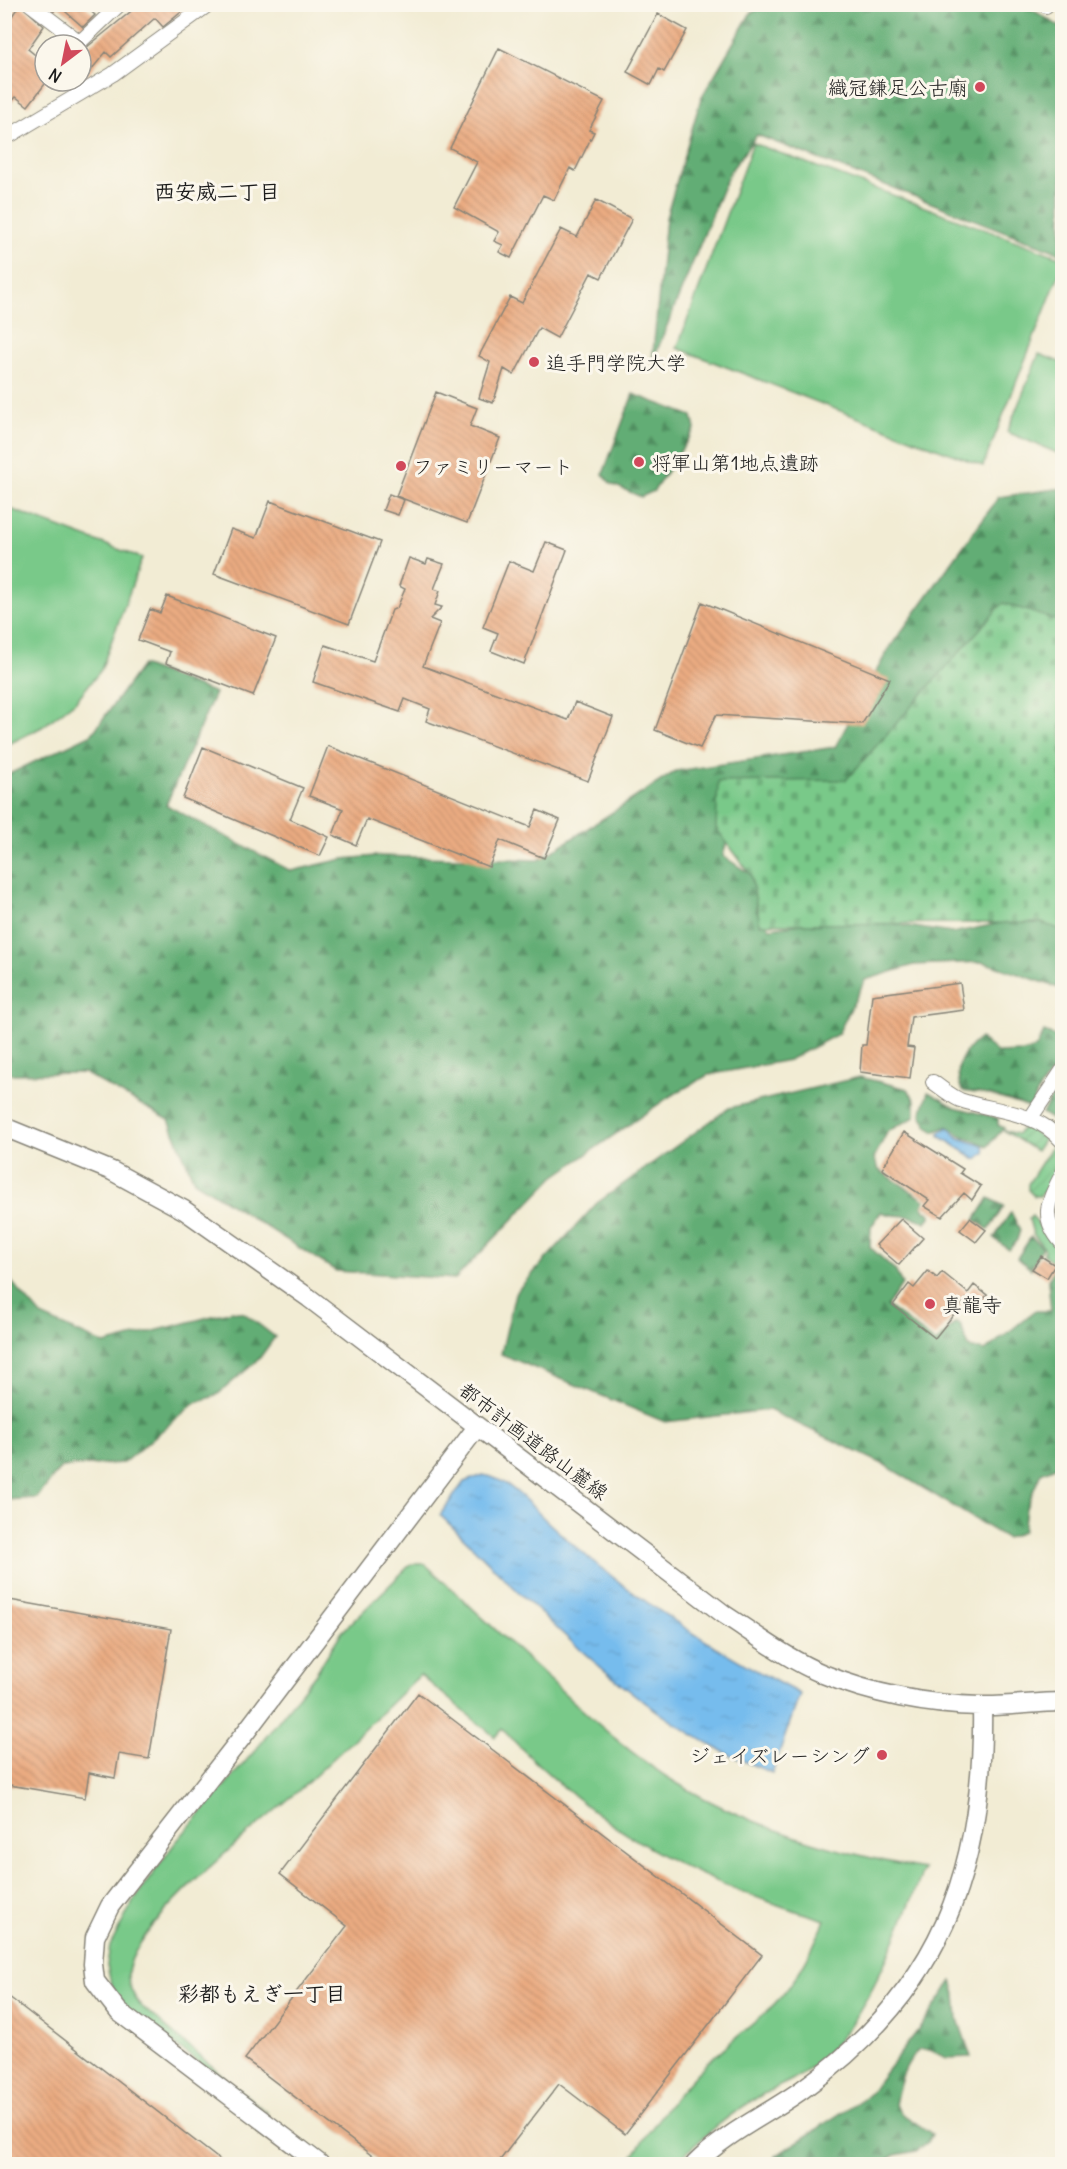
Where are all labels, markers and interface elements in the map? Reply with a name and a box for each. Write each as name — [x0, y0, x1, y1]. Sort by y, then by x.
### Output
north arrow — [33, 33, 93, 93]
text: N — [45, 64, 65, 87]
place label: 織冠鎌足公古廟 — [828, 75, 968, 100]
marker: 織冠鎌足公古廟 — [973, 80, 987, 94]
district label: 西安威二丁目 — [154, 178, 280, 205]
place label: 追手門学院大学 — [546, 350, 686, 375]
marker: 追手門学院大学 — [527, 355, 541, 369]
place label: 将軍山第1地点遺跡 — [651, 450, 819, 475]
place label: ファミリーマート — [413, 454, 573, 479]
marker: 将軍山第1地点遺跡 — [632, 455, 646, 469]
marker: ファミリーマート — [394, 459, 408, 473]
place label: 真龍寺 — [942, 1292, 1002, 1317]
marker: 真龍寺 — [923, 1297, 937, 1311]
street label: 都市計画道路山麓線 — [455, 1377, 613, 1505]
place label: ジェイズレーシング — [690, 1743, 870, 1768]
marker: ジェイズレーシング — [875, 1748, 889, 1762]
district label: 彩都もえぎ一丁目 — [178, 1980, 346, 2007]

